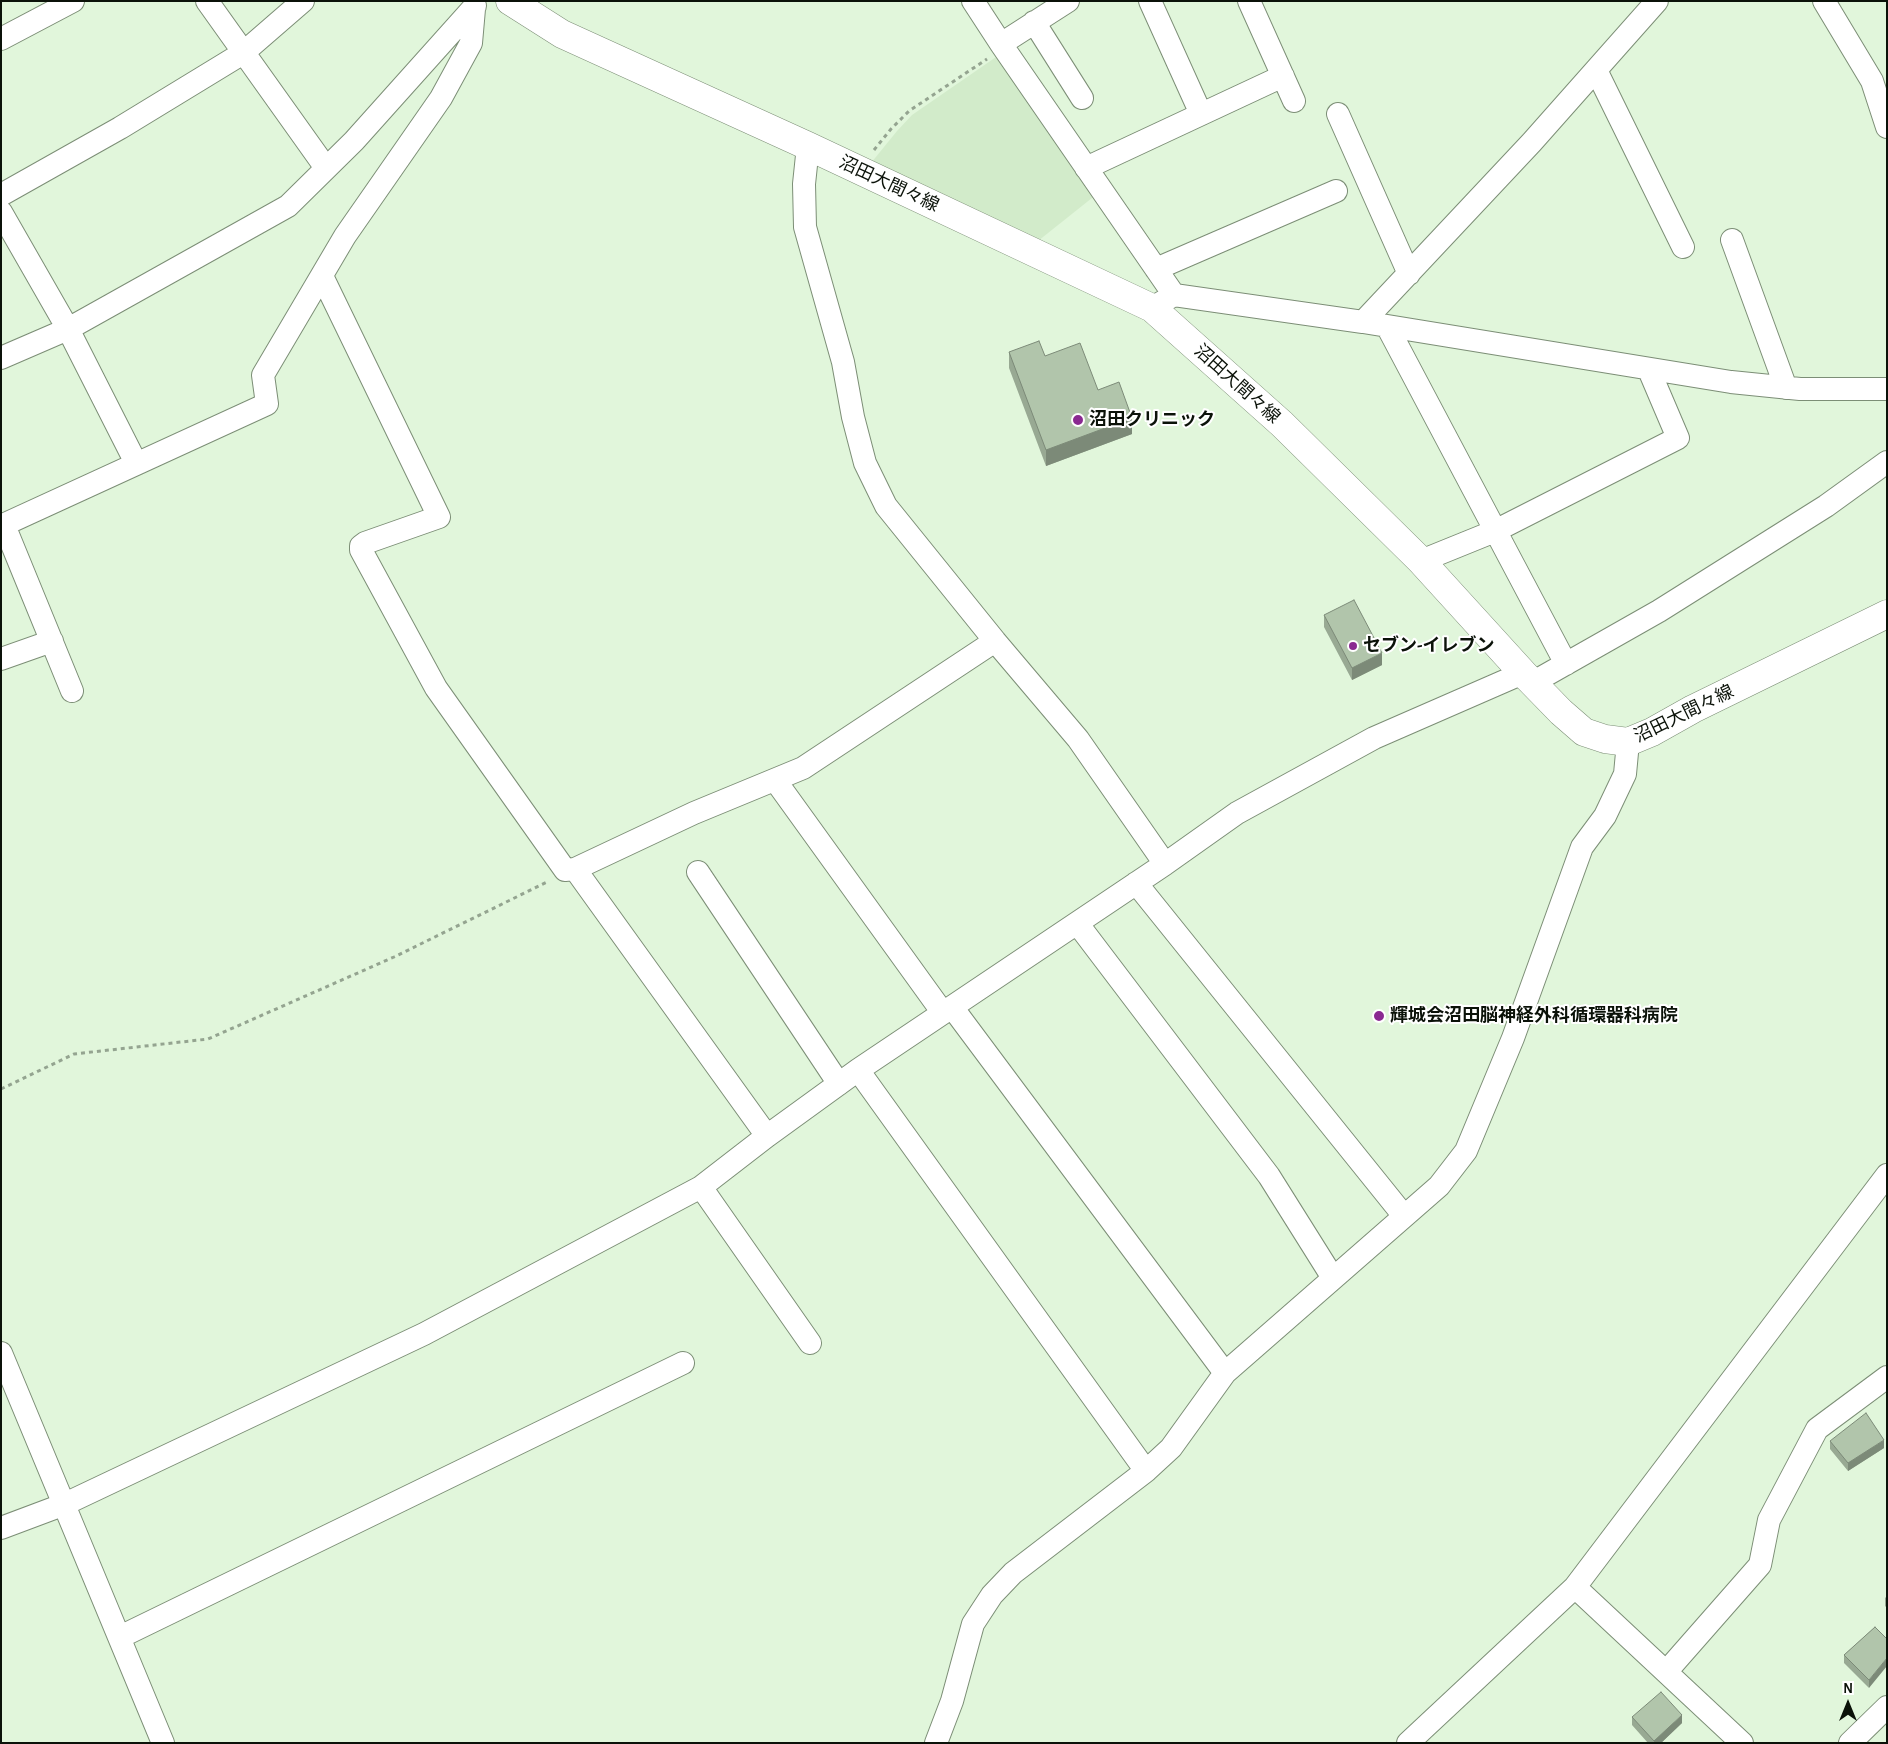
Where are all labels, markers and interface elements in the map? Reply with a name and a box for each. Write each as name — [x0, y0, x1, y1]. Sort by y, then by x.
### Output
street label: 沼田大間々線 — [835, 151, 943, 217]
street label: 沼田大間々線 — [1190, 340, 1284, 428]
place label: 沼田クリニック — [1089, 409, 1215, 431]
marker: 沼田クリニック — [1071, 413, 1085, 427]
place label: セブン-イレブン — [1363, 635, 1494, 657]
marker: セブン-イレブン — [1347, 640, 1359, 652]
street label: 沼田大間々線 — [1631, 681, 1737, 747]
place label: 輝城会沼田脳神経外科循環器科病院 — [1390, 1005, 1678, 1027]
marker: 輝城会沼田脳神経外科循環器科病院 — [1372, 1009, 1386, 1023]
north arrow — [1823, 1679, 1873, 1729]
text: N — [1843, 1682, 1853, 1696]

